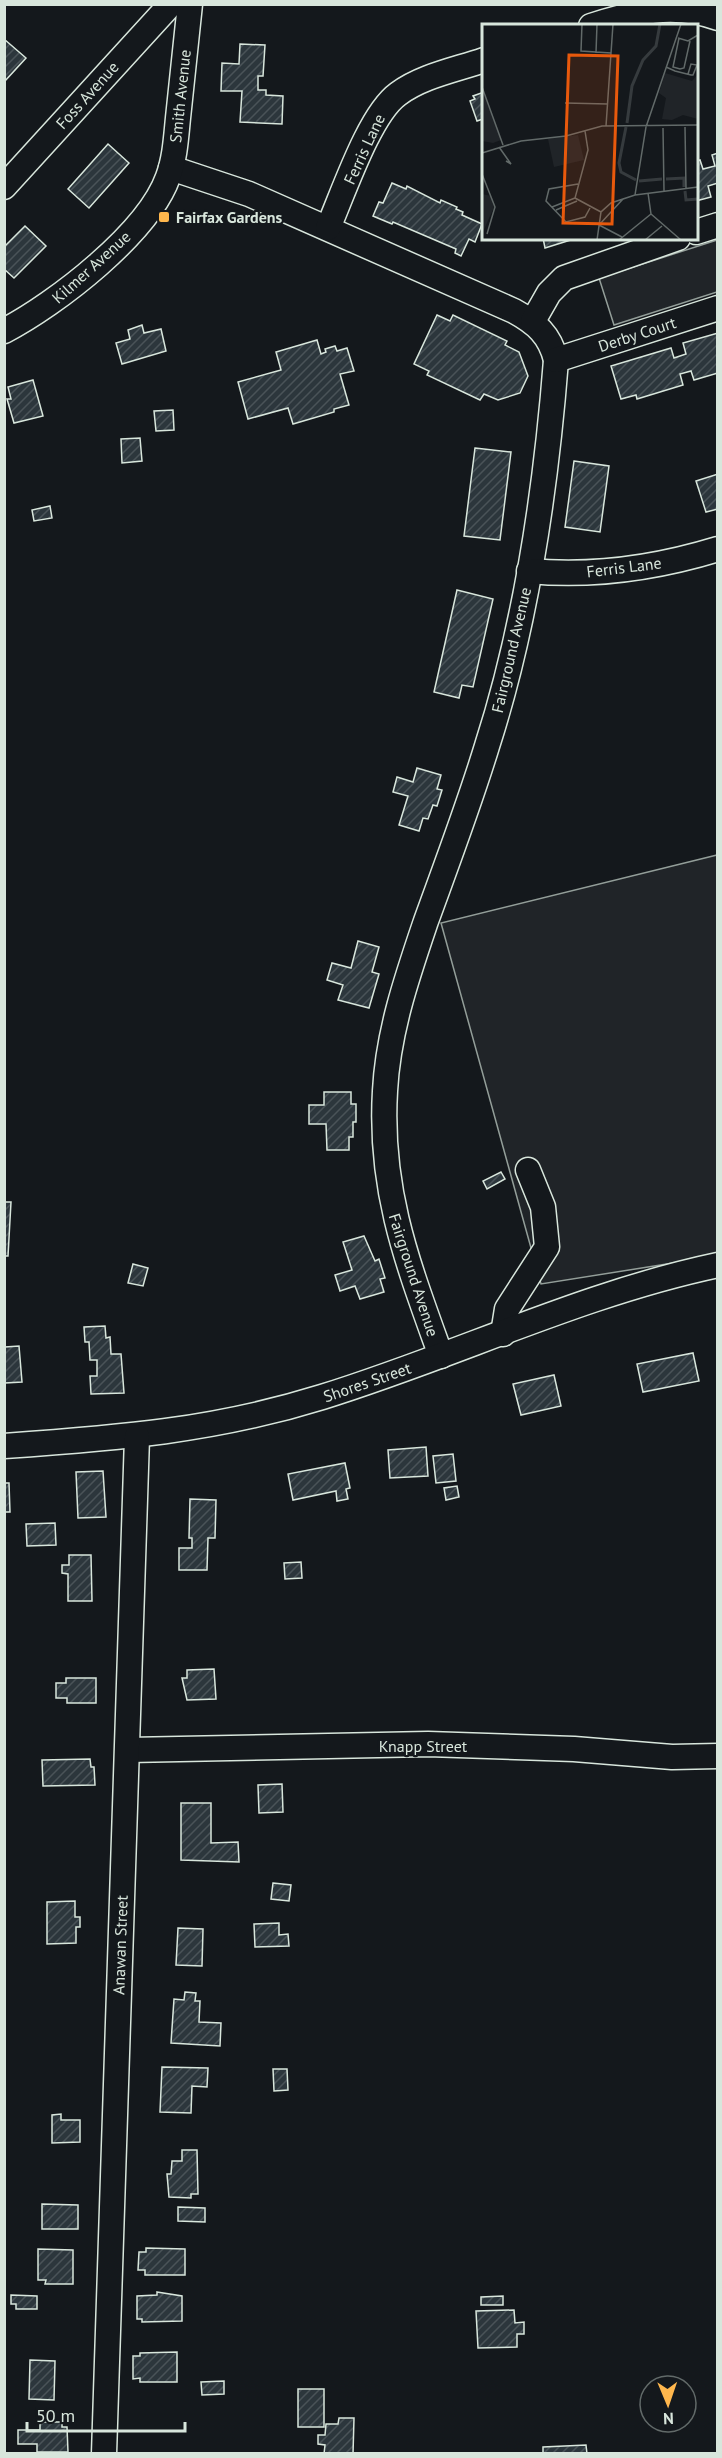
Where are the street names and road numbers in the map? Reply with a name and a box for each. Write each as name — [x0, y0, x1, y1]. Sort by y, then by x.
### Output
street label: Smith Avenue — [165, 48, 195, 144]
street label: Foss Avenue — [51, 57, 123, 133]
street label: Ferris Lane — [339, 111, 389, 187]
street label: Kilmer Avenue — [48, 226, 134, 308]
street label: Derby Court — [596, 312, 679, 356]
street label: Ferris Lane — [585, 552, 663, 582]
street label: Fairground Avenue — [487, 585, 535, 715]
street label: Fairground Avenue — [385, 1211, 443, 1339]
street label: Shores Street — [321, 1358, 414, 1406]
street label: Knapp Street — [379, 1736, 468, 1756]
street label: Anawan Street — [108, 1894, 132, 1995]

